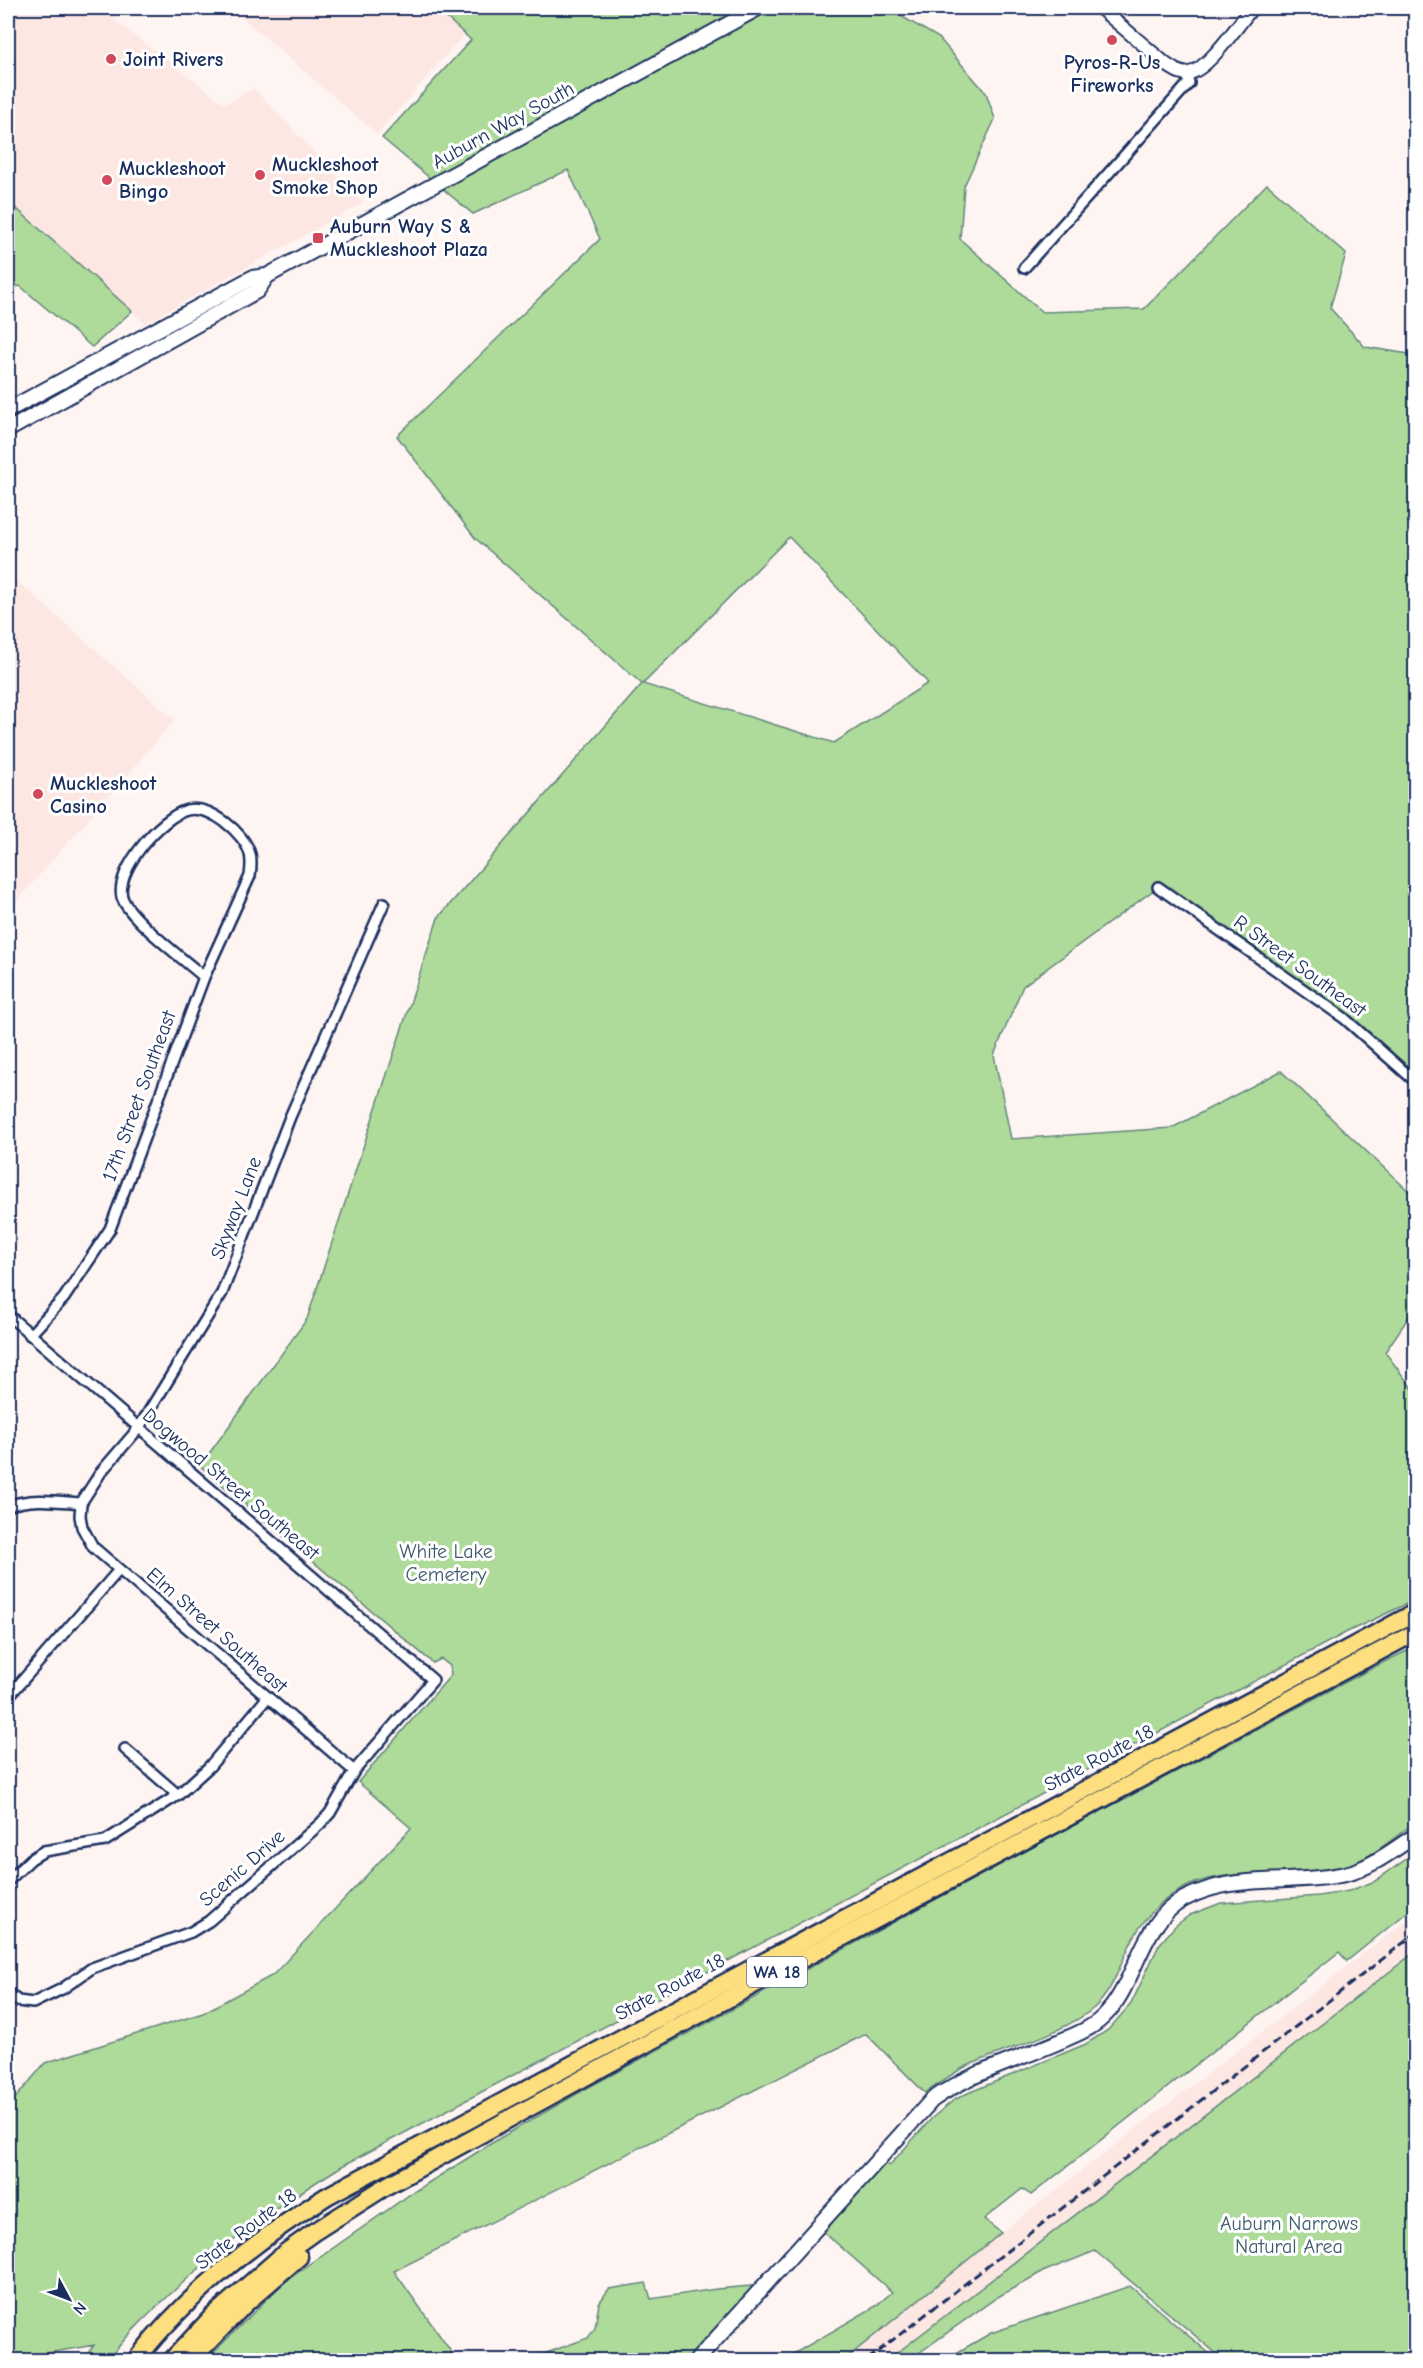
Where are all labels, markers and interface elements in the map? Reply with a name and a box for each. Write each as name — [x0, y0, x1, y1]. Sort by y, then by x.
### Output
marker: Pyros-R-Us Fireworks — [1105, 33, 1119, 47]
place label: Joint Rivers — [123, 48, 223, 71]
place label: Pyros-R-Us Fireworks — [1064, 51, 1160, 97]
marker: Joint Rivers — [104, 52, 118, 66]
street label: Auburn Way South — [428, 76, 578, 174]
place label: Muckleshoot Smoke Shop — [272, 153, 379, 199]
place label: Muckleshoot Bingo — [119, 157, 226, 203]
marker: Muckleshoot Smoke Shop — [253, 168, 267, 182]
marker: Muckleshoot Bingo — [100, 173, 114, 187]
place label: Auburn Way S & Muckleshoot Plaza — [330, 215, 488, 261]
marker: Auburn Way S & Muckleshoot Plaza — [311, 231, 325, 245]
place label: Muckleshoot Casino — [50, 772, 157, 818]
marker: Muckleshoot Casino — [31, 787, 45, 801]
street label: R Street Southeast — [1229, 910, 1372, 1022]
street label: 17th Street Southeast — [97, 1006, 181, 1184]
street label: Skyway Lane — [206, 1153, 266, 1263]
street label: Dogwood Street Southeast — [138, 1403, 325, 1565]
park label: White Lake Cemetery — [399, 1540, 493, 1586]
street label: Elm Street Southeast — [142, 1563, 293, 1698]
street label: State Route 18 — [1040, 1719, 1158, 1797]
street label: Scenic Drive — [195, 1825, 289, 1911]
street label: State Route 18 — [611, 1948, 729, 2026]
road number: WA 18 — [747, 1957, 807, 1987]
street label: State Route 18 — [191, 2183, 301, 2275]
park label: Auburn Narrows Natural Area — [1220, 2212, 1358, 2258]
north arrow — [39, 2269, 99, 2329]
text: N — [69, 2298, 90, 2318]

